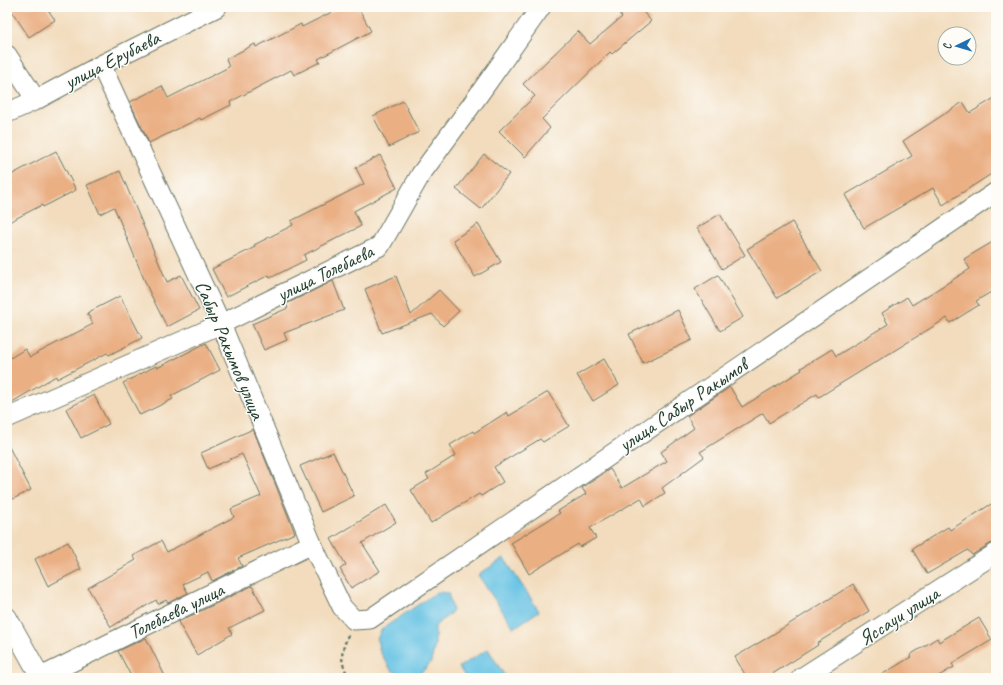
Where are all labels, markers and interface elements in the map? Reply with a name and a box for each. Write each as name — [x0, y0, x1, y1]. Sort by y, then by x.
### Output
street label: улица Ерубаева — [59, 25, 165, 95]
north arrow — [937, 26, 977, 66]
text: С — [940, 42, 954, 50]
street label: улица Толебаева — [272, 238, 379, 308]
street label: Сабыр Ракымов улица — [189, 277, 271, 424]
street label: улица Сабыр Ракымов — [613, 351, 755, 458]
street label: Толебаева улица — [124, 576, 230, 645]
street label: Яссауи улица — [854, 580, 945, 651]

